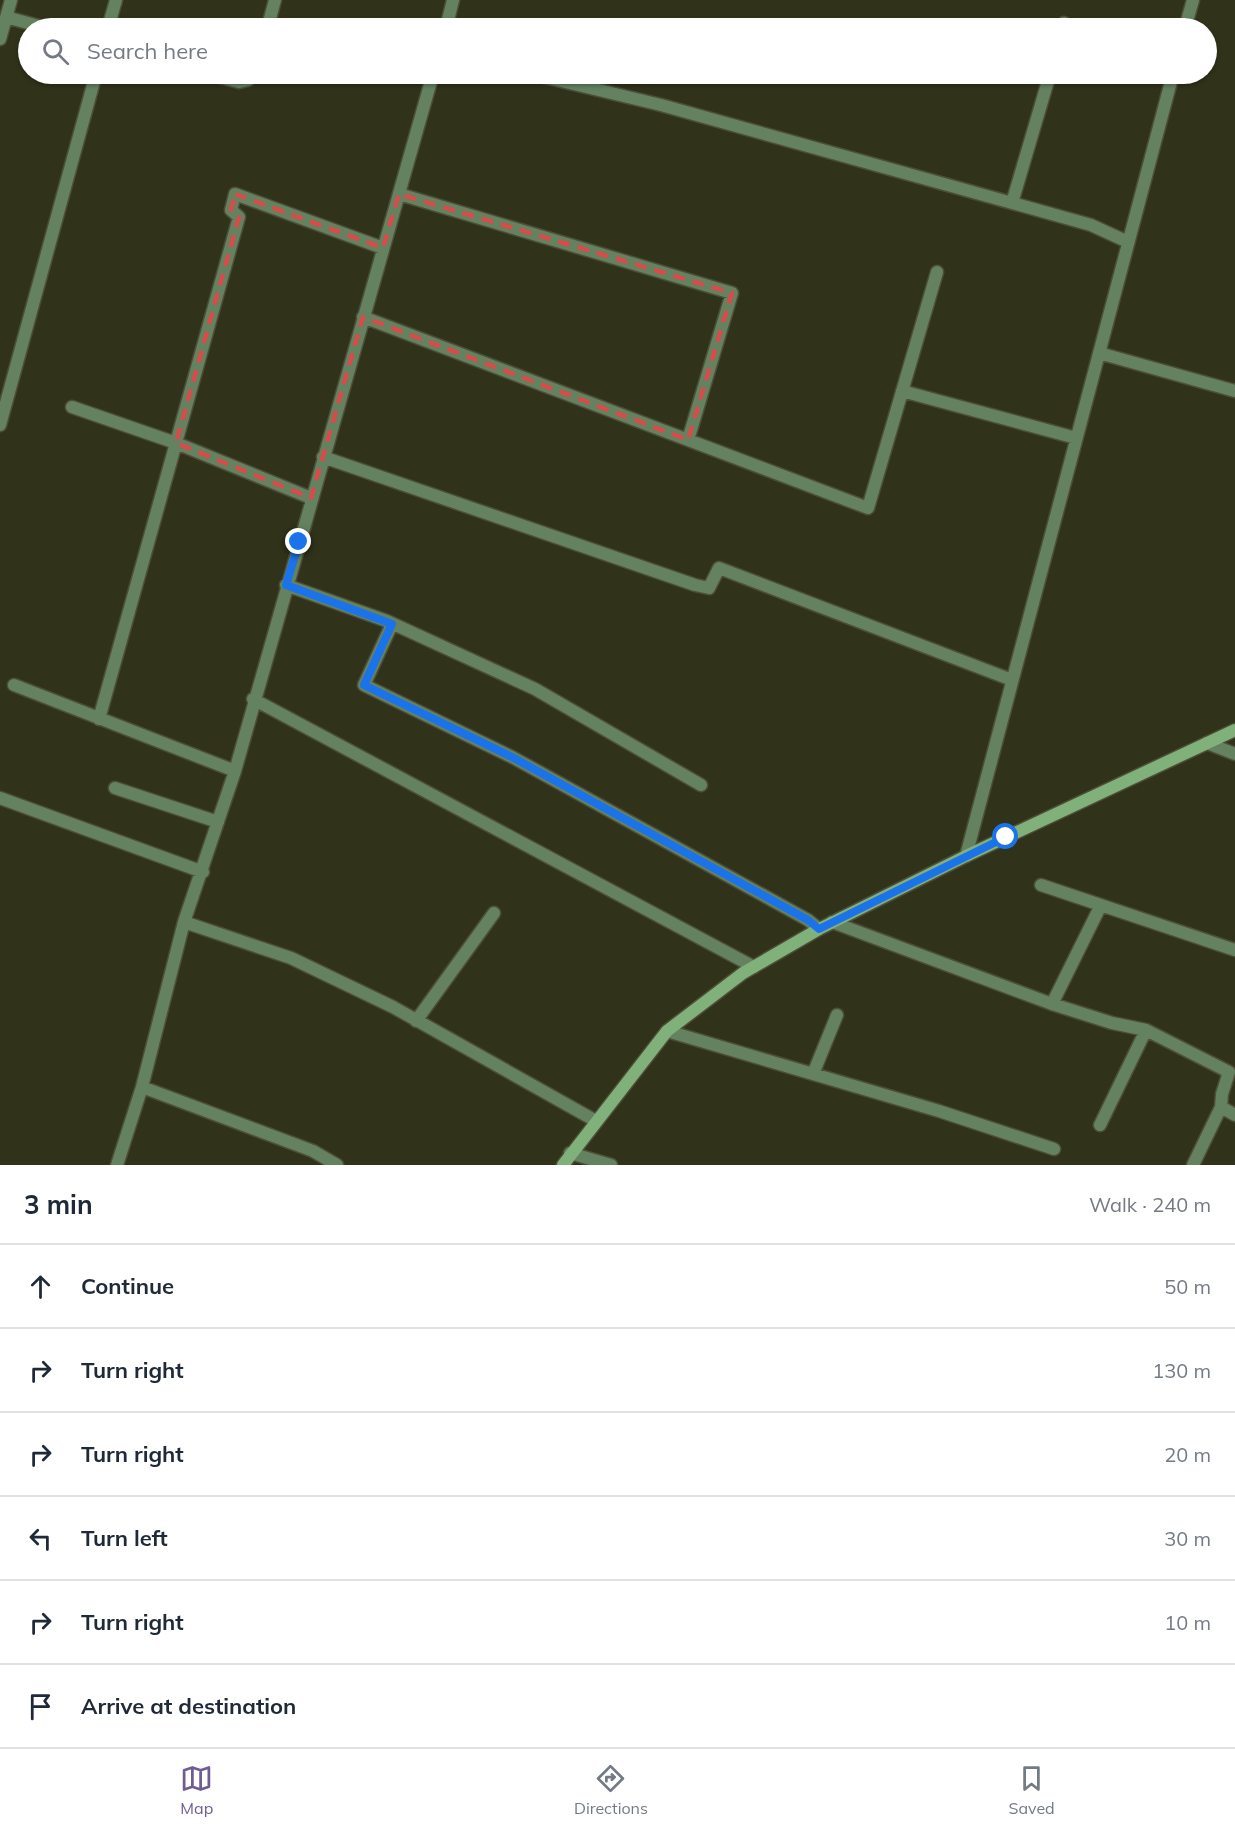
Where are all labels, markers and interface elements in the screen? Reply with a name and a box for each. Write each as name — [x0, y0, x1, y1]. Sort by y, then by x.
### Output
search box — [18, 18, 1217, 84]
icon: search — [39, 35, 72, 68]
text: Search here — [87, 37, 208, 65]
route end — [285, 528, 311, 554]
route start — [992, 823, 1018, 849]
text: 3 min — [24, 1188, 93, 1221]
text: Walk · 240 m — [1089, 1192, 1211, 1217]
icon: ahead — [24, 1270, 57, 1303]
text: Continue — [81, 1272, 174, 1300]
text: 50 m — [1164, 1274, 1211, 1299]
icon: right — [24, 1354, 57, 1387]
text: Turn right — [81, 1356, 184, 1384]
text: 130 m — [1152, 1358, 1211, 1383]
icon: right — [24, 1438, 57, 1471]
text: Turn right — [81, 1440, 184, 1468]
text: 20 m — [1164, 1442, 1211, 1467]
icon: left — [24, 1522, 57, 1555]
text: Turn left — [81, 1524, 168, 1552]
text: 30 m — [1164, 1526, 1211, 1551]
icon: right — [24, 1606, 57, 1639]
text: Turn right — [81, 1608, 184, 1636]
text: 10 m — [1164, 1610, 1211, 1635]
icon: arrive — [24, 1690, 57, 1723]
text: Arrive at destination — [81, 1692, 296, 1720]
tab: Map — [180, 1762, 213, 1818]
tab: Directions — [574, 1762, 648, 1818]
tab: Saved — [1009, 1762, 1055, 1818]

